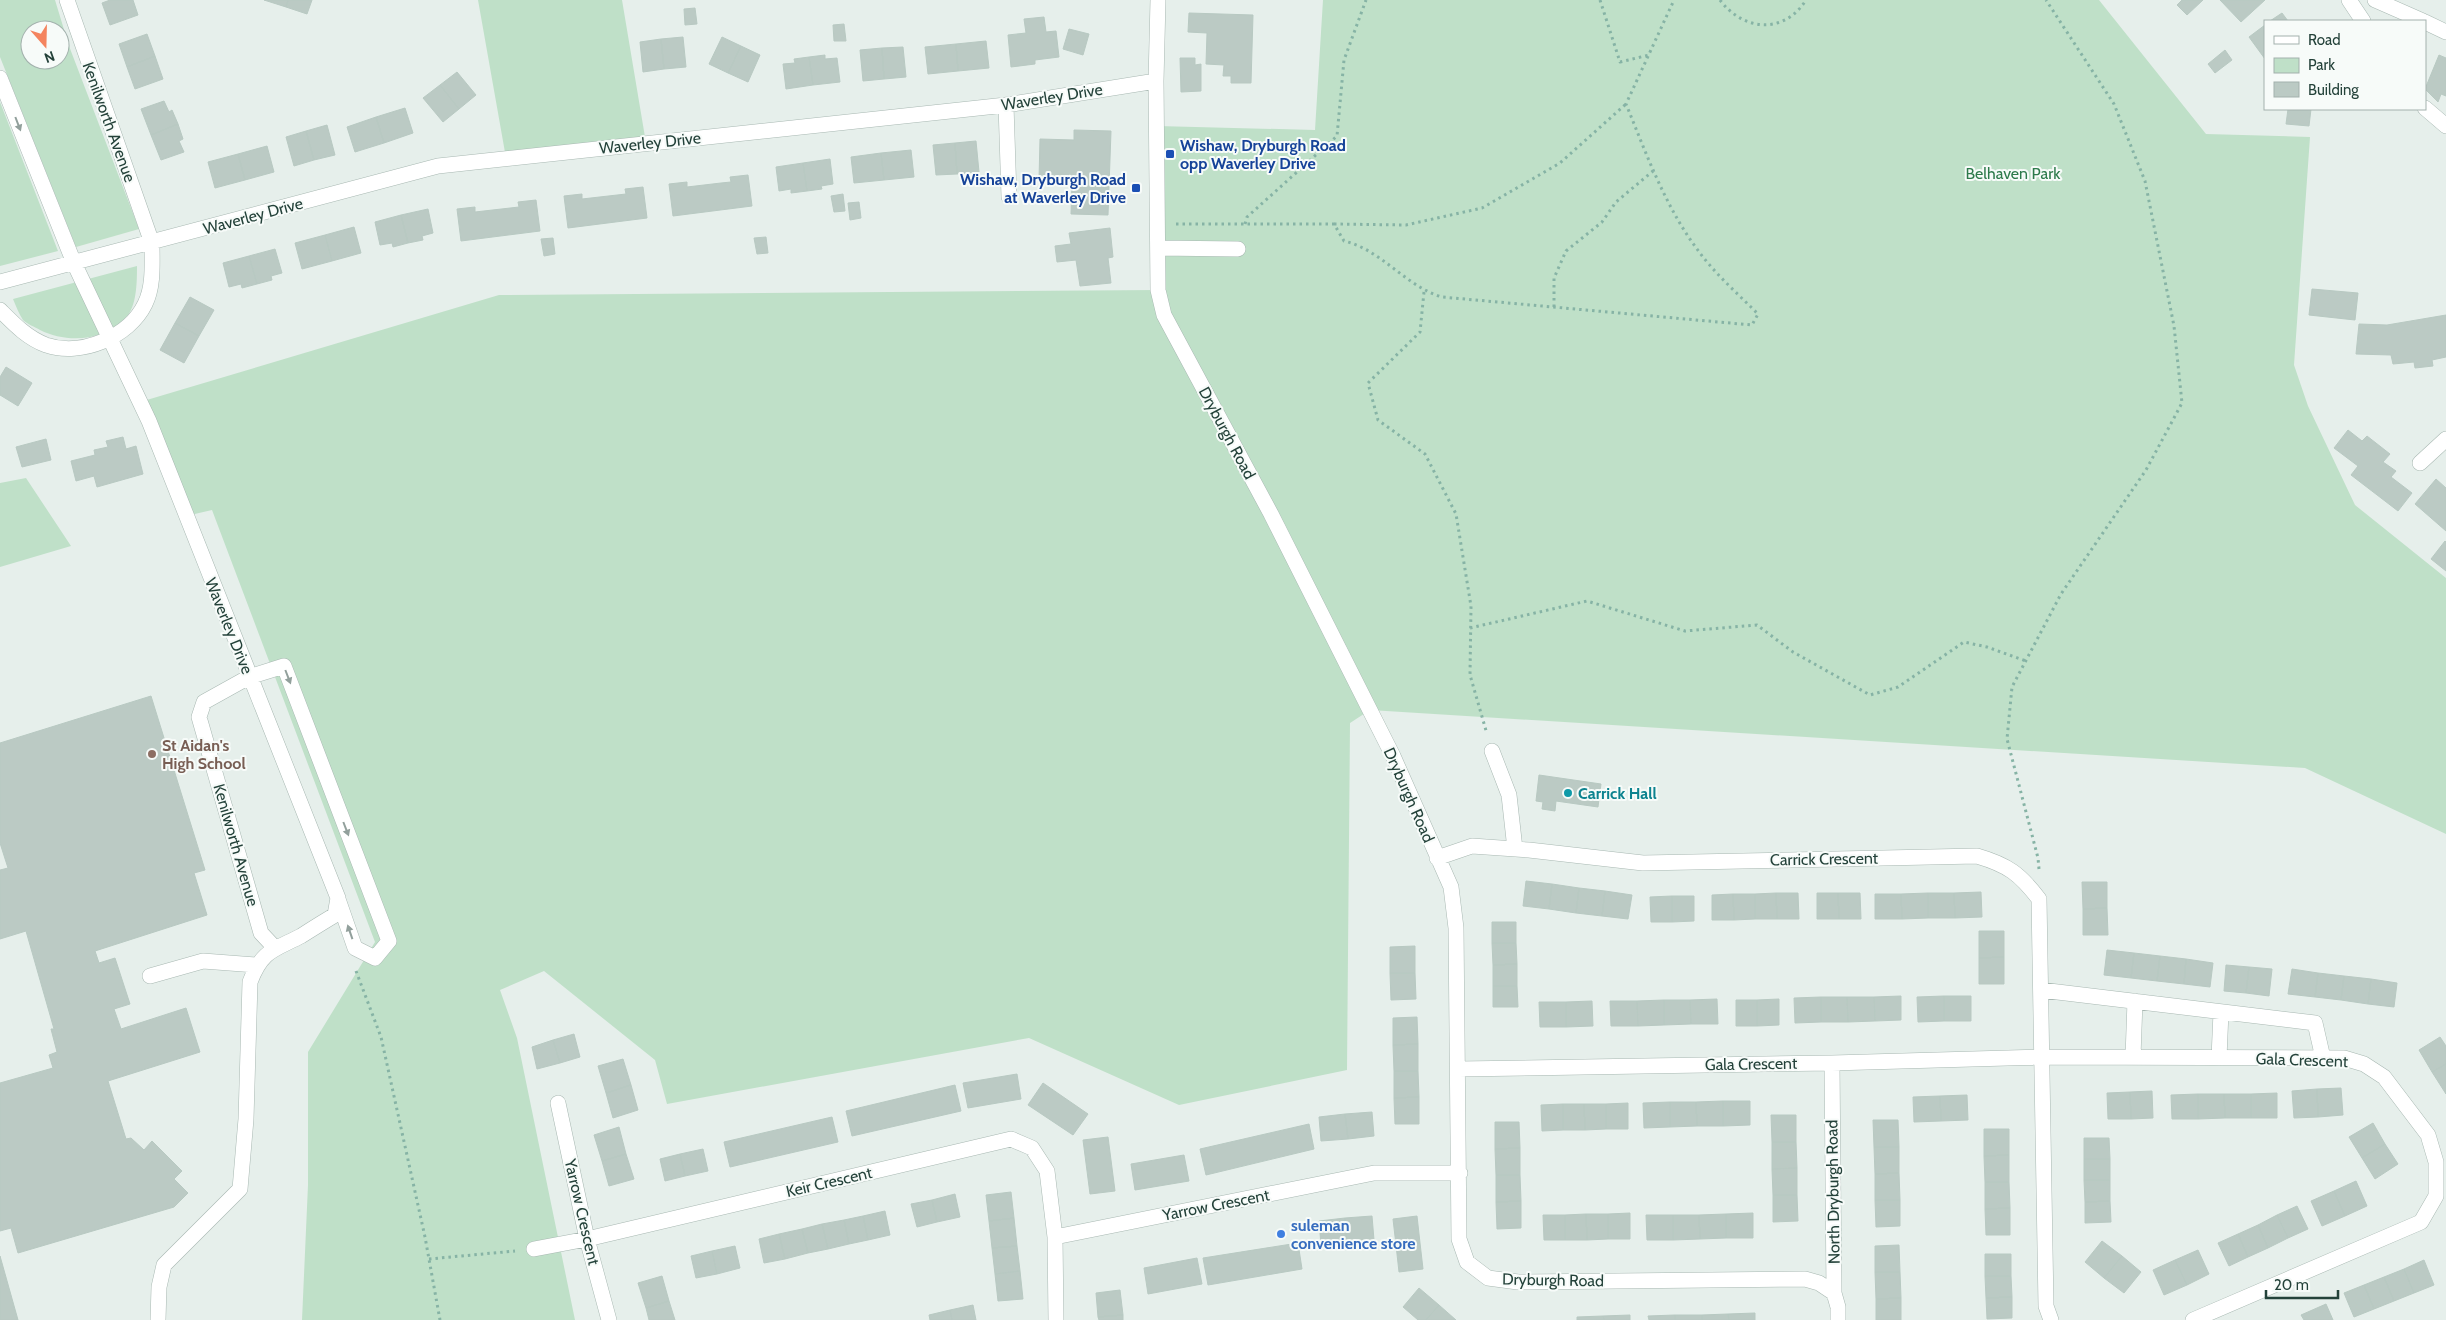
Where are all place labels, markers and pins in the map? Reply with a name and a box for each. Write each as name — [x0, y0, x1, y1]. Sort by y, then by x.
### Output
place label: Wishaw, Dryburgh Road opp Waverley Drive — [1180, 136, 1346, 173]
marker: Wishaw, Dryburgh Road opp Waverley Drive — [1164, 148, 1176, 160]
place label: Wishaw, Dryburgh Road at Waverley Drive — [960, 170, 1126, 207]
marker: Wishaw, Dryburgh Road at Waverley Drive — [1130, 182, 1142, 194]
place label: St Aidan's High School — [162, 736, 246, 773]
marker: St Aidan's High School — [146, 748, 158, 760]
place label: Carrick Hall — [1578, 784, 1657, 803]
marker: Carrick Hall — [1562, 787, 1574, 799]
place label: suleman convenience store — [1291, 1216, 1416, 1253]
marker: suleman convenience store — [1275, 1228, 1287, 1240]

